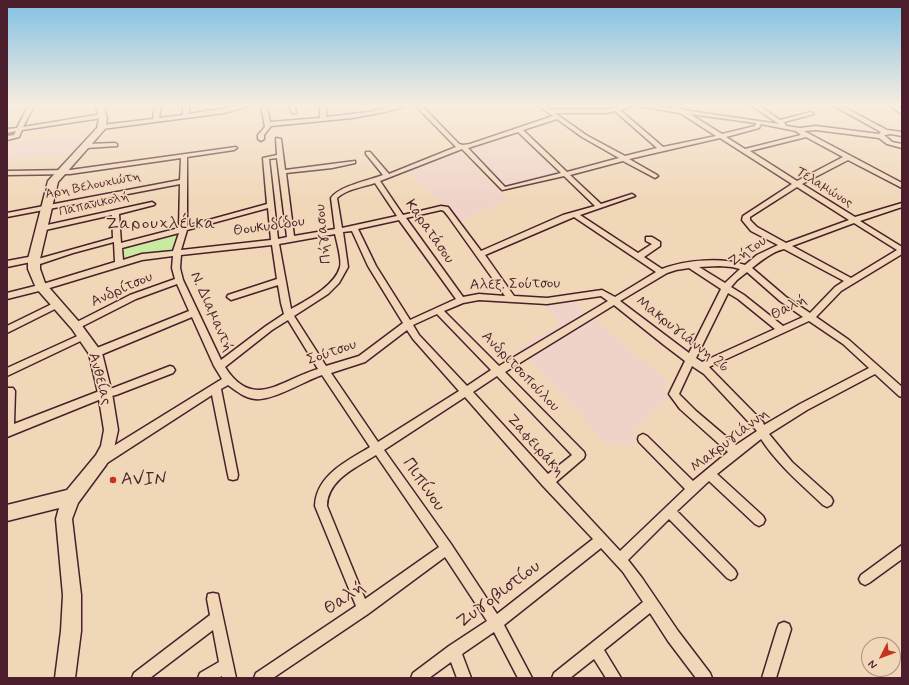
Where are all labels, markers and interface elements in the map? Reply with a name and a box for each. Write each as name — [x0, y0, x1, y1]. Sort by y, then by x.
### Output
street label: Τελαμώνος — [793, 164, 855, 212]
street label: Άρη Βελουχιώτη — [44, 169, 142, 203]
street label: Παπανικολή — [58, 189, 130, 221]
street label: Καρατάσου — [400, 197, 458, 267]
street label: Πήγασου — [312, 203, 336, 265]
street label: Θουκυδίδου — [232, 213, 306, 241]
district label: Ζαρουχλέικα — [106, 214, 216, 234]
street label: Ζήτου — [725, 232, 771, 272]
street label: Ανδρίτσου — [88, 268, 156, 312]
street label: Ν. Διαμαντή — [185, 269, 237, 355]
street label: Αλεξ. Σούτσου — [470, 275, 560, 295]
street label: Θαλή — [768, 291, 810, 325]
street label: Μακρυγιάννη 26 — [632, 293, 732, 377]
street label: Ανδριτσοπούλου — [477, 328, 563, 416]
street label: Σούτσου — [305, 336, 359, 370]
street label: Ανθείας — [83, 351, 115, 407]
street label: Μακρυγιάννη — [688, 405, 772, 477]
street label: Ζαφειράκη — [502, 411, 568, 481]
street label: Πιπίνου — [397, 454, 449, 516]
place label: AVIN — [121, 469, 167, 491]
marker: AVIN — [108, 475, 118, 485]
street label: Ζυγοβιστίου — [453, 556, 545, 634]
street label: Θαλή — [320, 577, 370, 621]
north arrow — [861, 637, 901, 677]
text: N — [865, 657, 880, 672]

